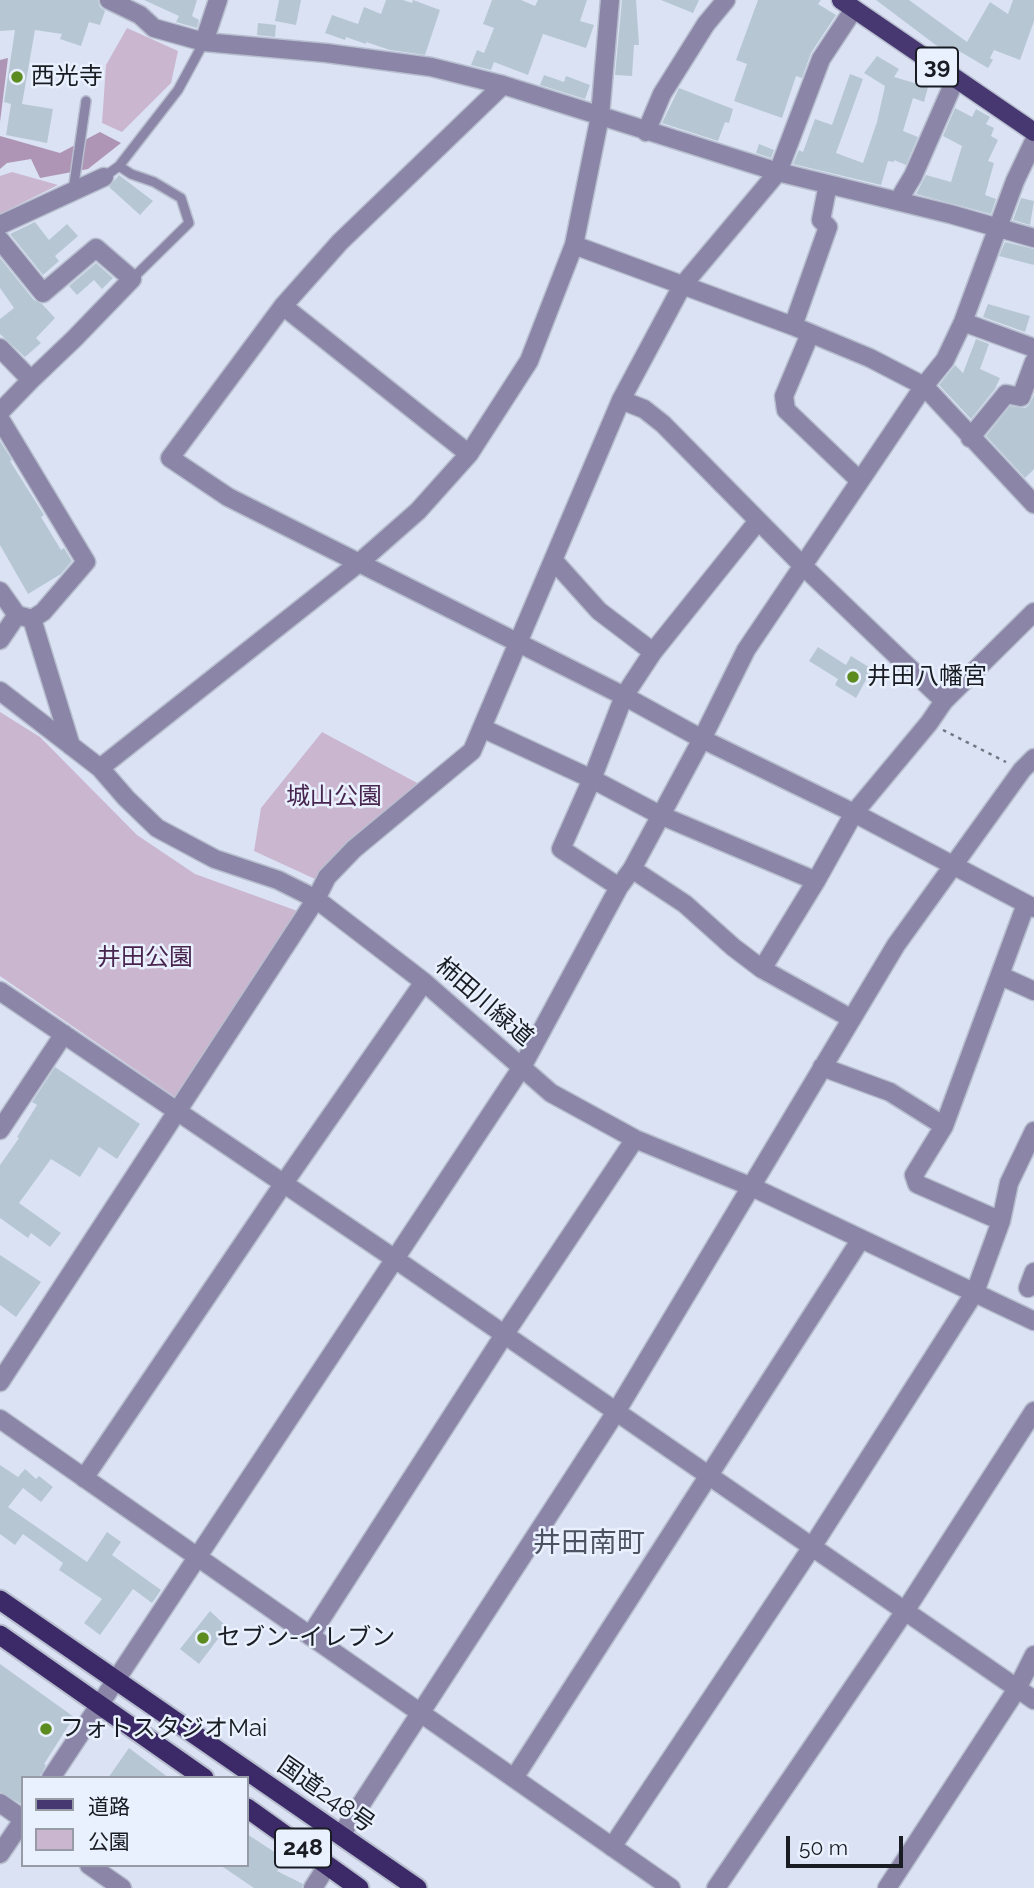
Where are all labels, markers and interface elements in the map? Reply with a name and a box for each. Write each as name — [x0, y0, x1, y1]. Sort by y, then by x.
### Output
road number: 39 — [916, 48, 958, 86]
place label: 西光寺 — [31, 63, 103, 91]
marker: 西光寺 — [9, 69, 25, 85]
place label: 井田八幡宮 — [867, 663, 987, 691]
marker: 井田八幡宮 — [845, 669, 861, 685]
park label: 城山公園 — [286, 783, 382, 811]
park label: 井田公園 — [97, 944, 193, 972]
street label: 柿田川緑道 — [429, 952, 539, 1052]
district label: 井田南町 — [533, 1527, 645, 1561]
place label: セブン-イレブン — [217, 1624, 395, 1652]
marker: セブン-イレブン — [195, 1630, 211, 1646]
place label: フォトスタジオMai — [60, 1715, 267, 1743]
marker: フォトスタジオMai — [38, 1721, 54, 1737]
street label: 国道248号 — [272, 1751, 380, 1839]
legend — [21, 1776, 248, 1867]
text: 道路 — [88, 1794, 130, 1819]
scale bar — [789, 1822, 906, 1866]
road number: 248 — [275, 1828, 331, 1868]
text: 公園 — [88, 1829, 130, 1854]
text: 50 m — [799, 1835, 848, 1860]

